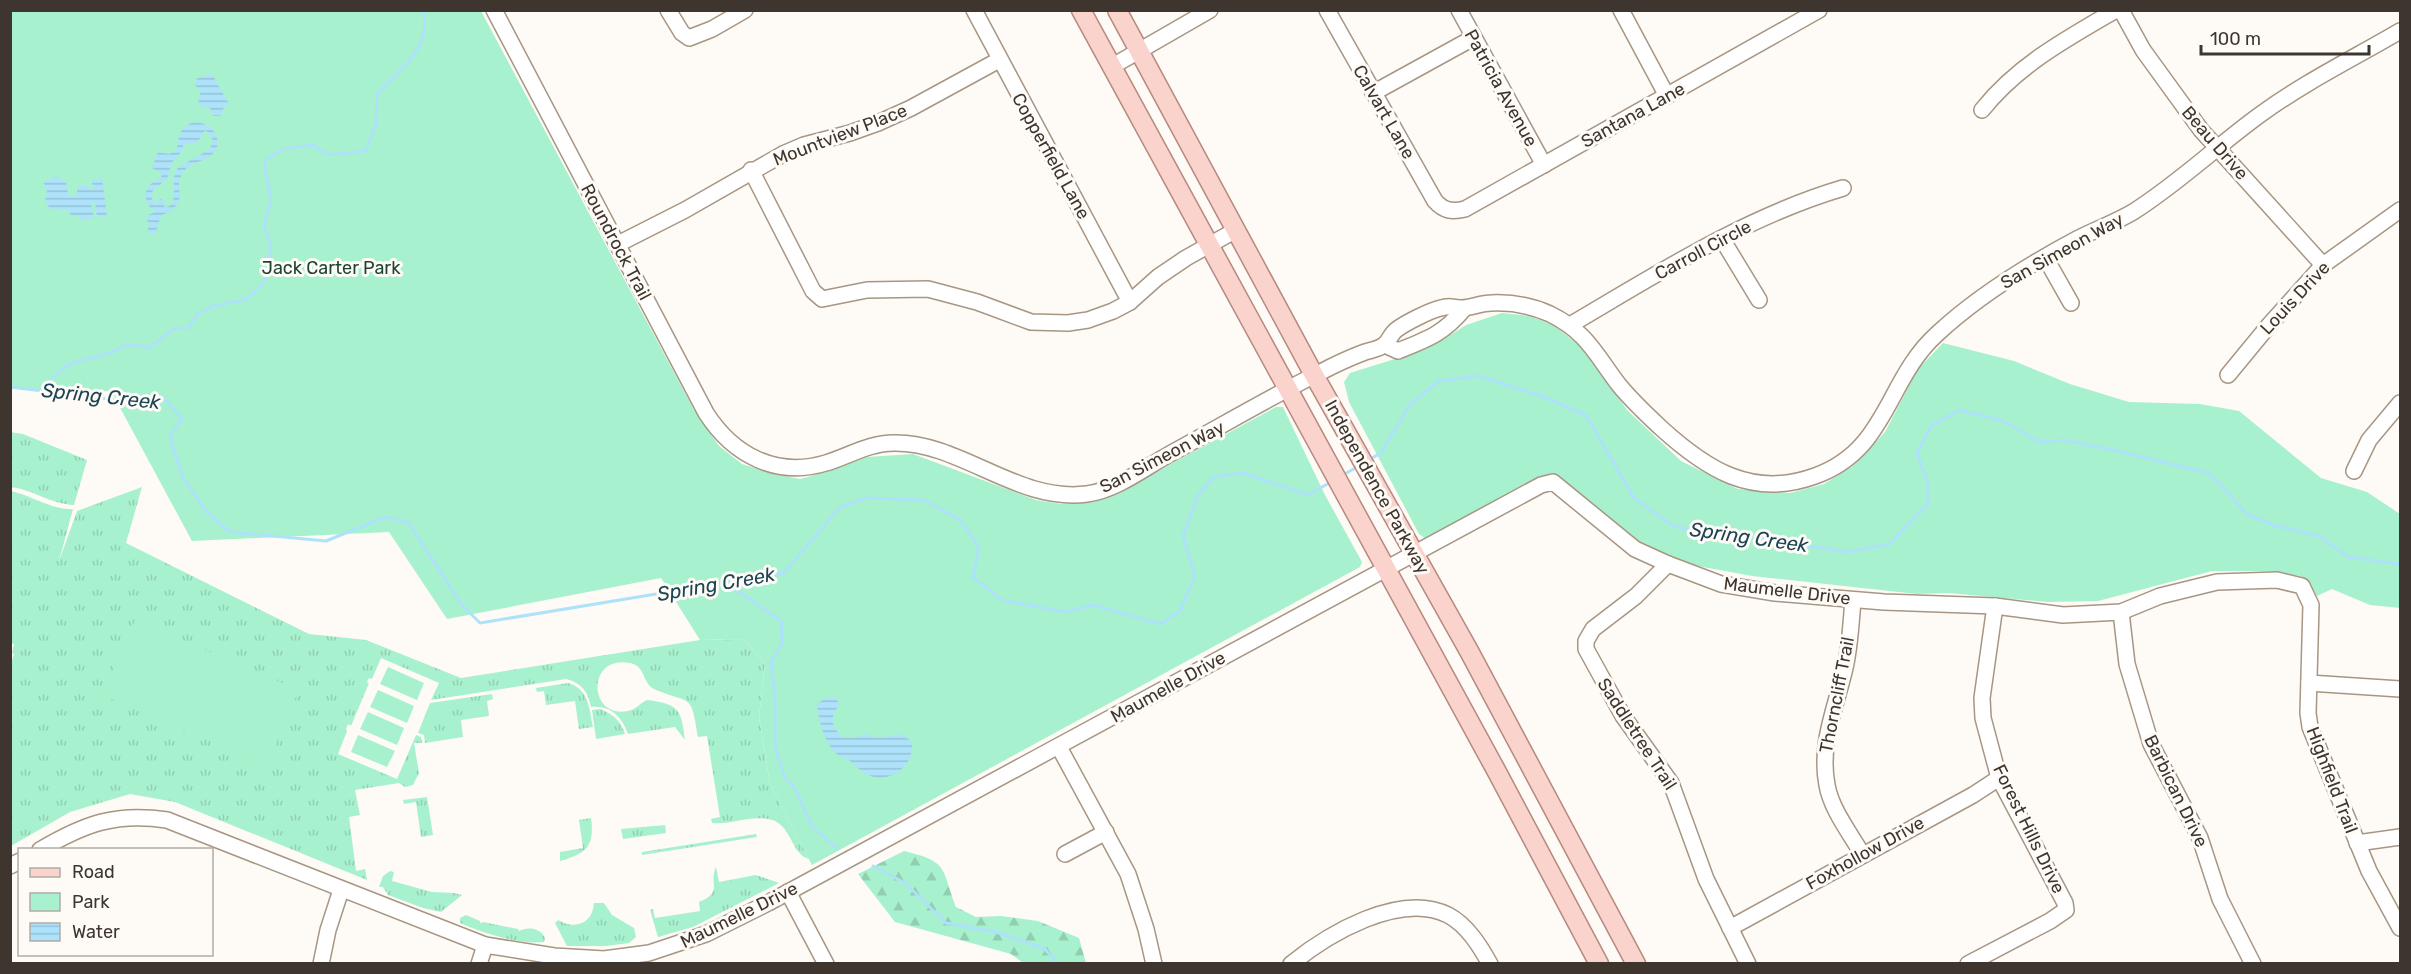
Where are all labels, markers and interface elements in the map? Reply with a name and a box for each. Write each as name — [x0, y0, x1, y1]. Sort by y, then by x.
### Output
scale bar — [2201, 18, 2369, 56]
street label: Patricia Avenue — [1460, 26, 1542, 150]
text: 100 m — [2210, 28, 2261, 50]
street label: Calvart Lane — [1348, 61, 1420, 163]
street label: Santana Lane — [1577, 77, 1689, 153]
street label: Copperfield Lane — [1007, 89, 1095, 223]
street label: Mountview Place — [770, 99, 910, 171]
street label: Beau Drive — [2177, 102, 2253, 184]
street label: Roundrock Trail — [576, 180, 656, 304]
street label: San Simeon Way — [1997, 208, 2127, 294]
street label: Carroll Circle — [1651, 215, 1755, 285]
park label: Jack Carter Park — [262, 257, 401, 279]
street label: Louis Drive — [2255, 257, 2335, 339]
water label: Spring Creek — [40, 378, 162, 414]
street label: Independence Parkway — [1320, 396, 1434, 578]
street label: San Simeon Way — [1096, 416, 1228, 498]
water label: Spring Creek — [1688, 517, 1810, 557]
water label: Spring Creek — [655, 562, 777, 606]
street label: Maumelle Drive — [1722, 572, 1852, 610]
street label: Thorncliff Trail — [1815, 635, 1859, 755]
street label: Maumelle Drive — [1107, 646, 1229, 728]
street label: Saddletree Trail — [1593, 674, 1681, 794]
street label: Highfield Trail — [2302, 724, 2362, 836]
street label: Barbican Drive — [2139, 731, 2213, 851]
street label: Forest Hills Drive — [1988, 761, 2070, 897]
street label: Foxhollow Drive — [1802, 811, 1928, 895]
legend — [18, 848, 213, 956]
text: Road — [72, 861, 115, 883]
street label: Maumelle Drive — [677, 877, 801, 953]
text: Park — [72, 891, 110, 913]
text: Water — [72, 921, 120, 943]

